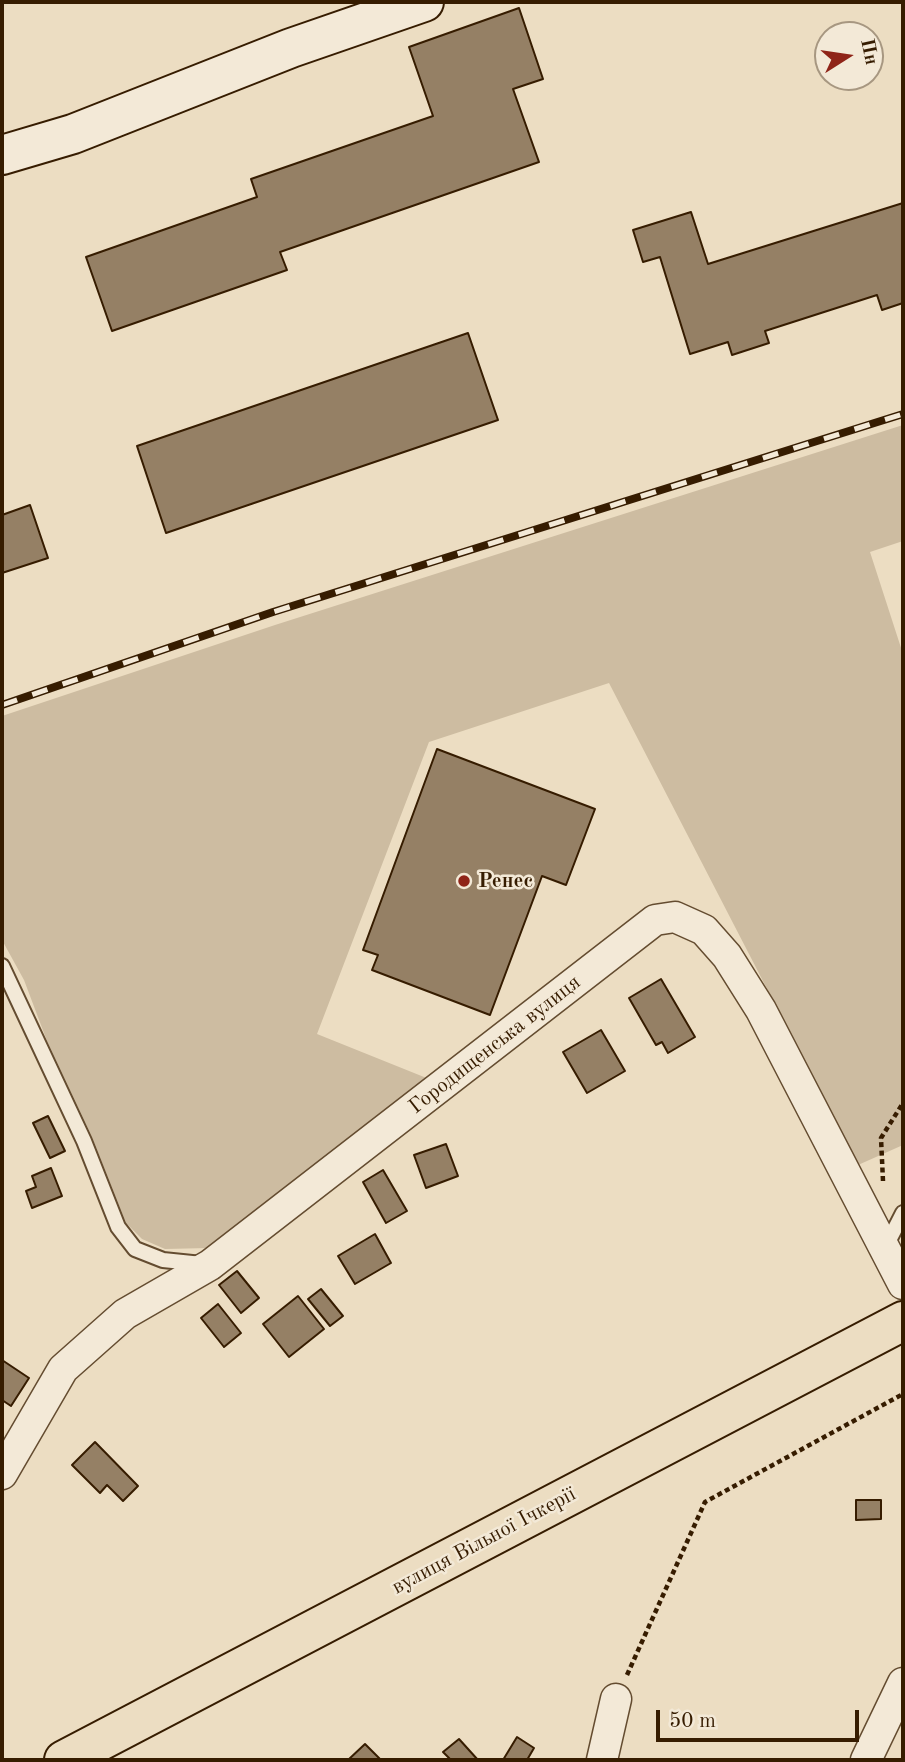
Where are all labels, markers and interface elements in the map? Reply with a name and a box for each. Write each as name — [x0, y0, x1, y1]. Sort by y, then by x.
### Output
north arrow — [814, 21, 884, 91]
text: Пн — [856, 37, 880, 67]
place label: Ренес — [478, 868, 533, 894]
marker: Ренес — [456, 873, 472, 889]
street label: Городищенська вулиця — [404, 970, 586, 1120]
street label: вулиця Вільної Ічкерії — [388, 1482, 580, 1600]
scale bar — [660, 1696, 863, 1740]
text: 50 m — [669, 1711, 716, 1732]

